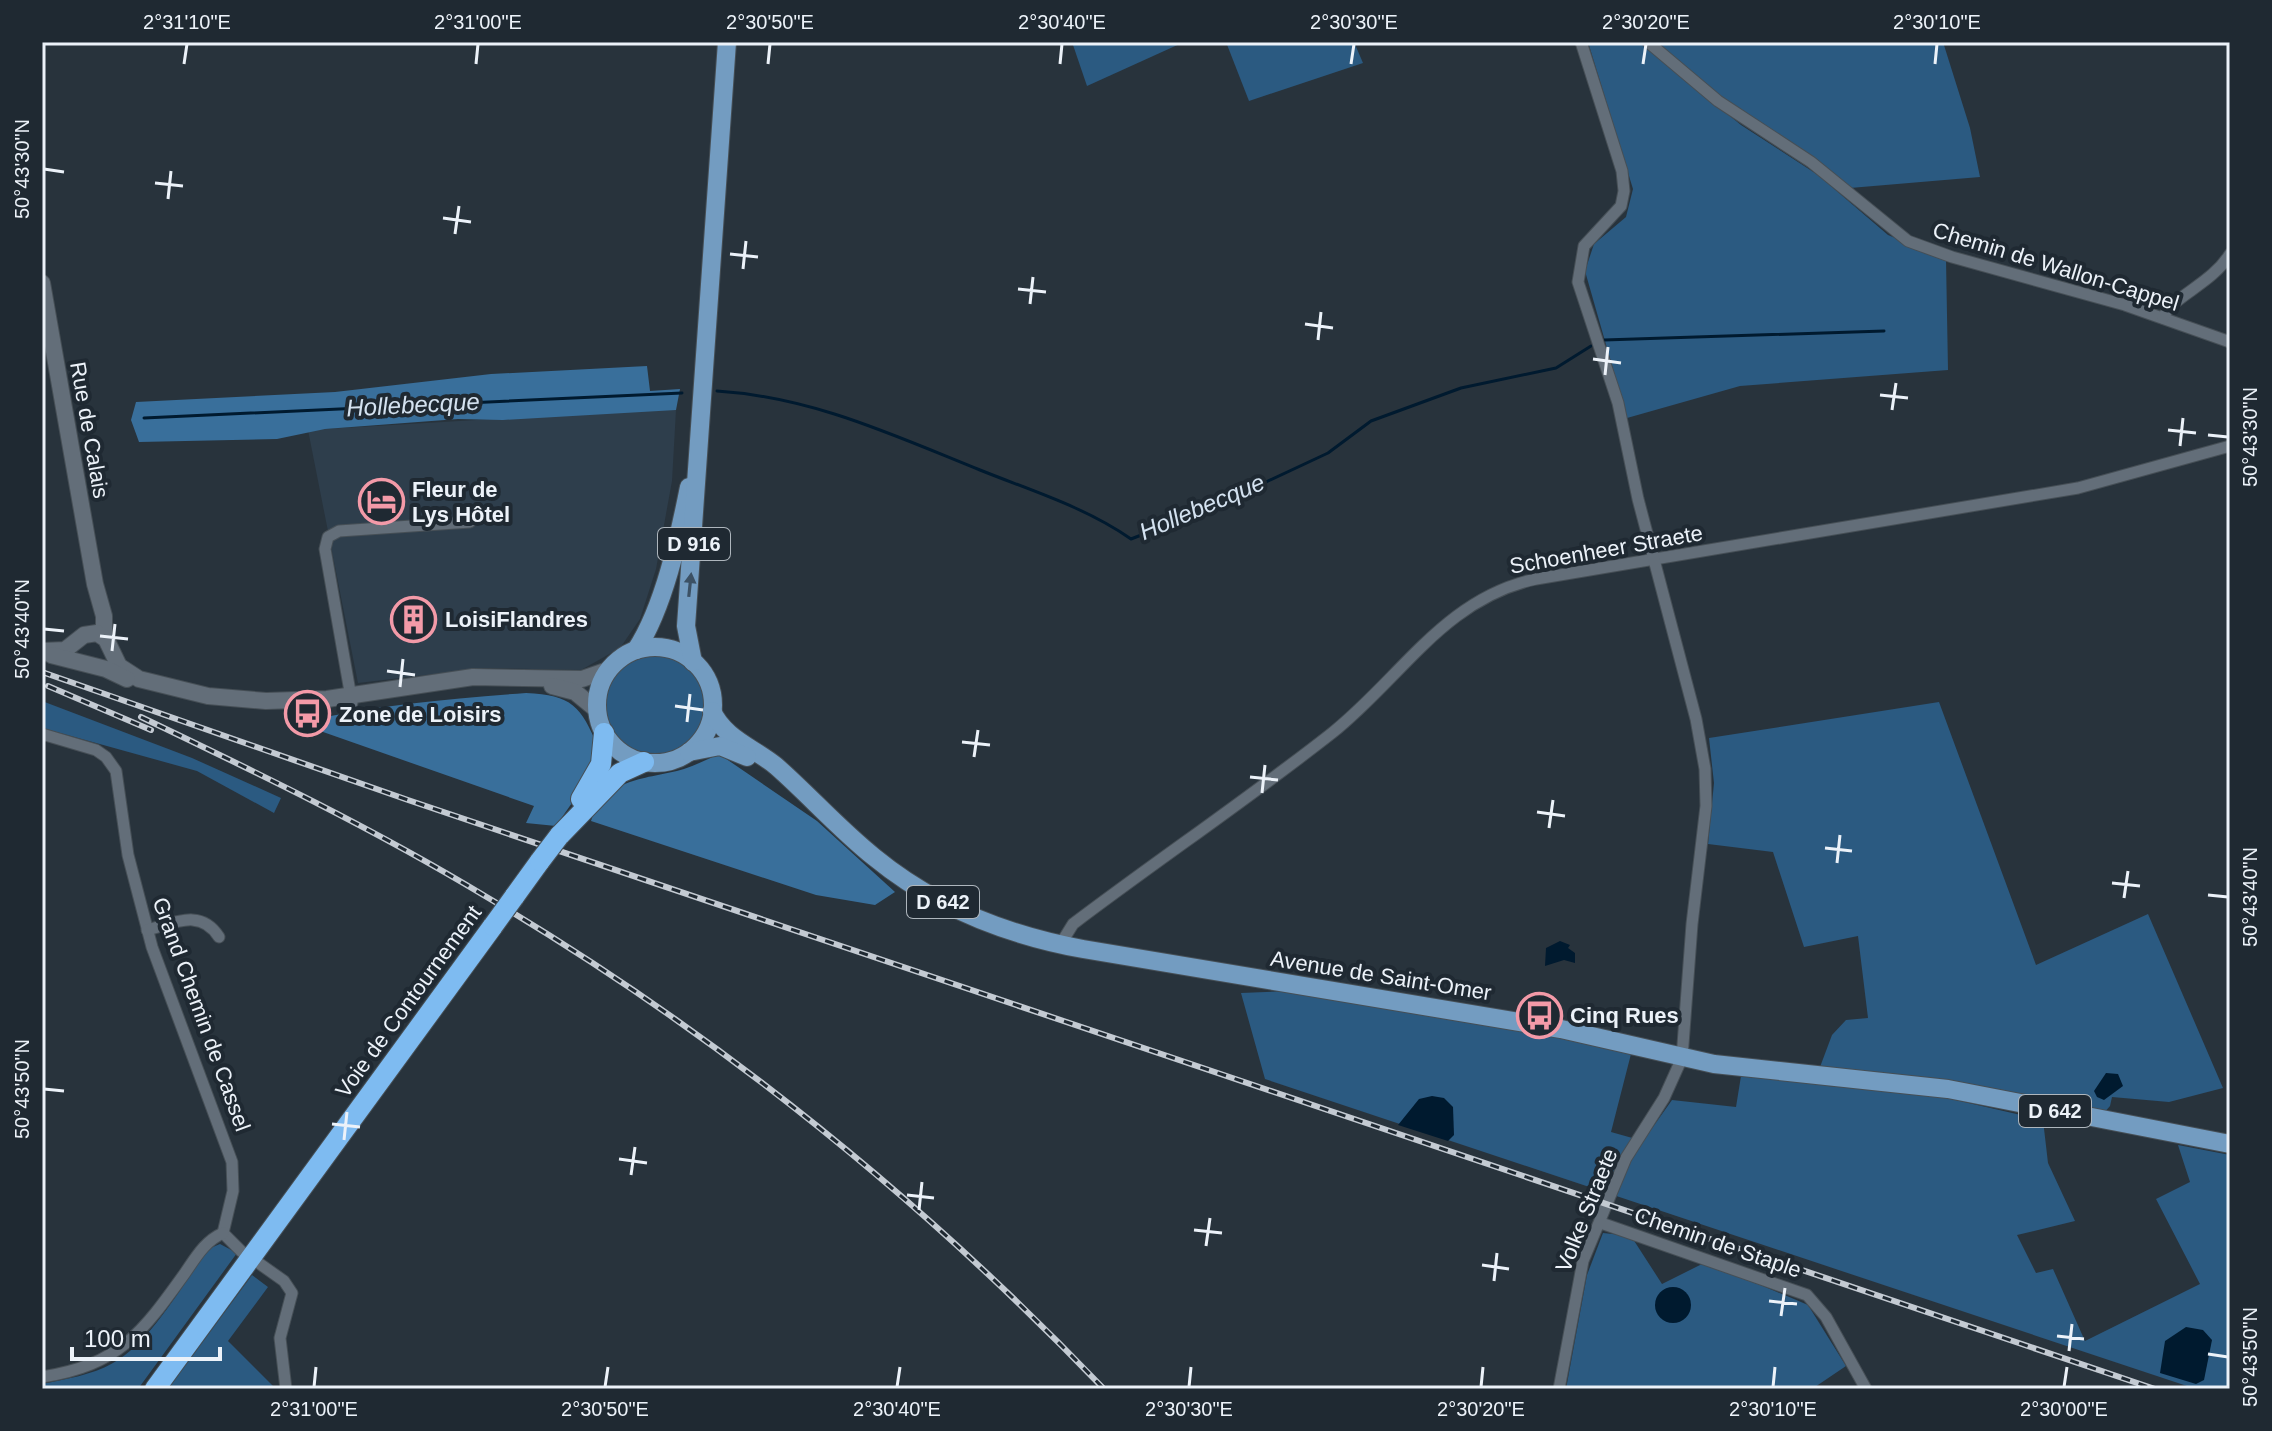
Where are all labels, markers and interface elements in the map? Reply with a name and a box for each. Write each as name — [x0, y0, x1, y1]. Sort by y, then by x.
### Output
text: 2°31'10"E — [143, 11, 231, 33]
text: 2°31'00"E — [434, 11, 522, 33]
text: 2°30'50"E — [726, 11, 814, 33]
text: 2°30'40"E — [1018, 11, 1106, 33]
text: 2°30'30"E — [1310, 11, 1398, 33]
text: 2°30'20"E — [1602, 11, 1690, 33]
text: 2°30'10"E — [1893, 11, 1981, 33]
text: 50°43'30"N — [11, 119, 33, 219]
street label: Chemin de Wallon-Cappel — [1930, 217, 2182, 316]
street label: Rue de Calais — [65, 360, 114, 500]
text: 50°43'30"N — [2239, 387, 2261, 487]
water label: Hollebecque — [346, 388, 480, 421]
water label: Hollebecque — [1135, 468, 1268, 545]
place label: Fleur de Lys Hôtel — [412, 477, 510, 527]
hotel icon: Fleur de Lys Hôtel — [357, 478, 405, 526]
street label: Schoenheer Straete — [1508, 520, 1705, 579]
road number: D 916 — [658, 528, 730, 560]
one-way arrow — [684, 572, 697, 597]
text: 50°43'40"N — [11, 579, 33, 679]
building icon: LoisiFlandres — [390, 595, 438, 643]
place label: LoisiFlandres — [445, 607, 588, 632]
bus stop icon: Zone de Loisirs — [284, 690, 332, 738]
place label: Zone de Loisirs — [339, 702, 502, 727]
text: 50°43'40"N — [2239, 847, 2261, 947]
road number: D 642 — [907, 886, 979, 918]
street label: Grand Chemin de Cassel — [148, 894, 256, 1135]
street label: Voie de Contournement — [330, 900, 486, 1102]
street label: Avenue de Saint-Omer — [1269, 946, 1493, 1005]
bus stop icon: Cinq Rues — [1515, 991, 1563, 1039]
place label: Cinq Rues — [1570, 1003, 1679, 1028]
text: 50°43'50"N — [11, 1039, 33, 1139]
road number: D 642 — [2019, 1095, 2091, 1127]
street label: Volke Straete — [1550, 1145, 1623, 1276]
street label: Chemin de Staple — [1631, 1202, 1805, 1283]
text: 50°43'50"N — [2239, 1307, 2261, 1407]
scale bar — [72, 1311, 220, 1361]
text: 100 m — [84, 1325, 151, 1352]
text: 2°31'00"E — [270, 1398, 358, 1420]
text: 2°30'50"E — [561, 1398, 649, 1420]
text: 2°30'40"E — [853, 1398, 941, 1420]
text: 2°30'30"E — [1145, 1398, 1233, 1420]
text: 2°30'20"E — [1437, 1398, 1525, 1420]
text: 2°30'10"E — [1729, 1398, 1817, 1420]
text: 2°30'00"E — [2020, 1398, 2108, 1420]

